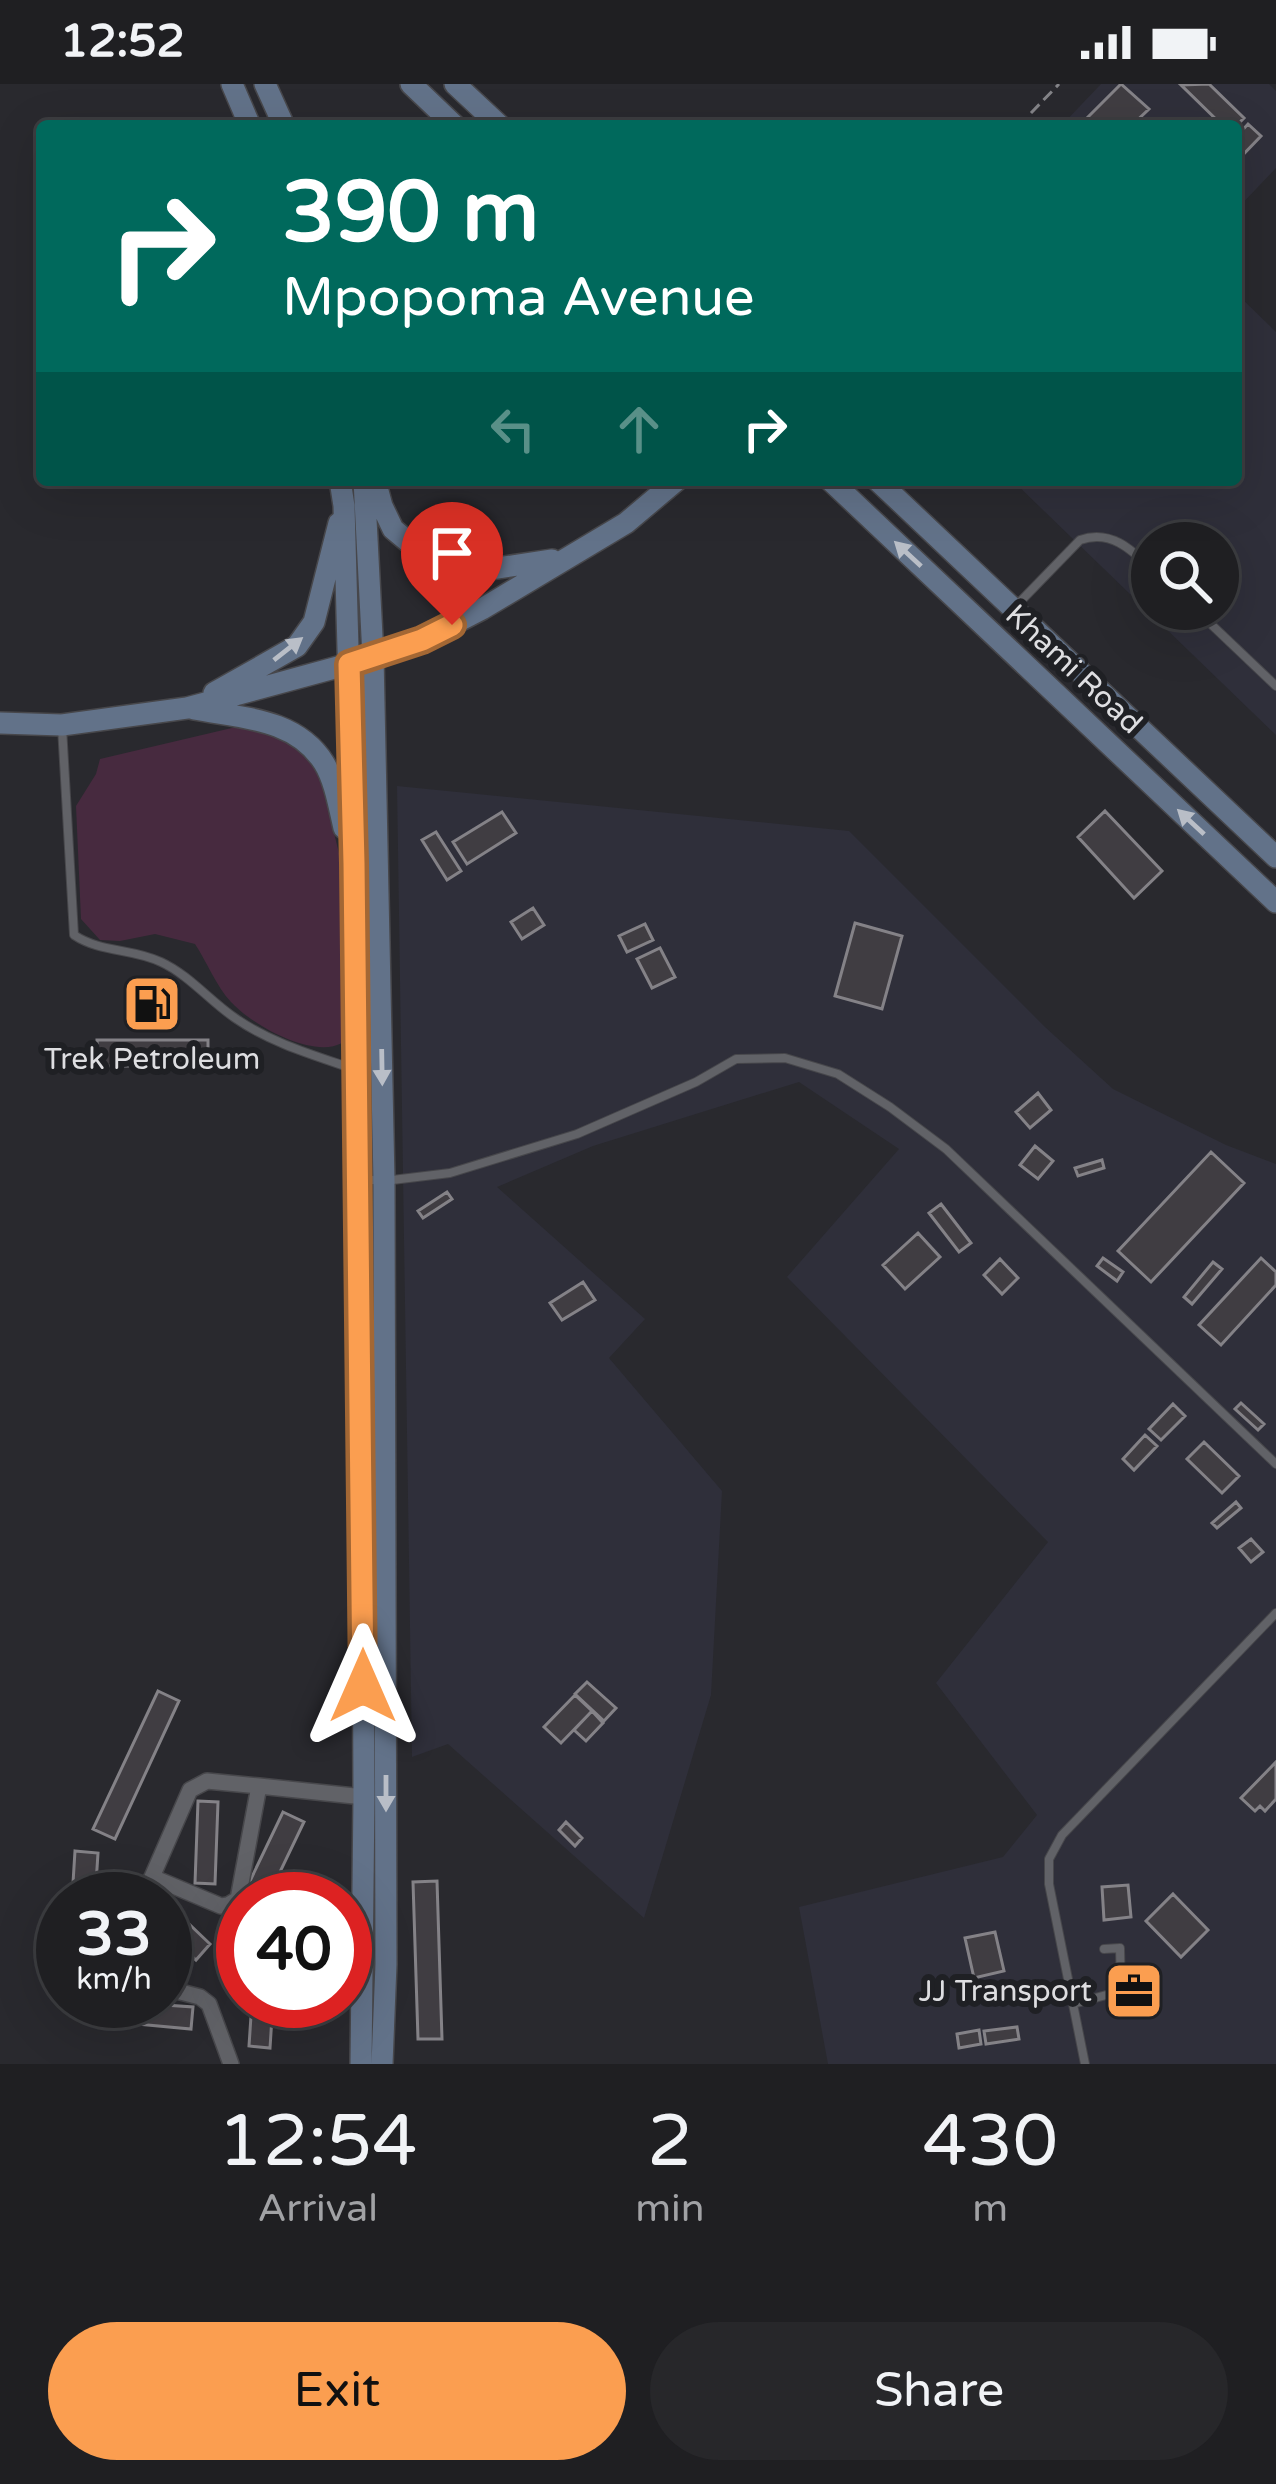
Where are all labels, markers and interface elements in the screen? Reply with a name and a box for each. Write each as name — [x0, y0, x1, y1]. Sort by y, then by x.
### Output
text: 12:52 — [60, 15, 185, 69]
text: 390 m — [282, 163, 539, 264]
icon: right — [84, 168, 240, 324]
text: Mpopoma Avenue — [282, 265, 755, 330]
icon: left — [480, 396, 546, 462]
icon: ahead — [606, 396, 672, 462]
icon: right — [732, 396, 798, 462]
pin — [401, 502, 503, 625]
icon: arrive — [419, 520, 485, 586]
map controls — [1131, 522, 1239, 630]
button: search — [1131, 522, 1239, 630]
one-way arrow — [894, 540, 923, 568]
street label: Khami Road — [998, 597, 1150, 742]
one-way arrow — [272, 637, 303, 662]
one-way arrow — [1177, 808, 1206, 836]
fuel station icon: Trek Petroleum — [121, 973, 183, 1035]
place label: Trek Petroleum — [44, 1041, 260, 1078]
one-way arrow — [372, 1049, 391, 1087]
position arrow — [300, 1623, 426, 1749]
one-way arrow — [376, 1775, 396, 1813]
speed limit sign: 40 — [216, 1872, 372, 2028]
text: 33 — [76, 1899, 152, 1971]
office icon: JJ Transport — [1103, 1960, 1165, 2022]
text: km/h — [76, 1961, 152, 1998]
place label: JJ Transport — [919, 1973, 1092, 2010]
text: 12:54 — [218, 2099, 417, 2186]
text: 2 — [647, 2099, 693, 2186]
text: 430 — [922, 2099, 1058, 2186]
text: Arrival — [257, 2185, 378, 2232]
text: min — [635, 2185, 705, 2232]
text: m — [972, 2185, 1008, 2232]
button: Exit — [48, 2322, 626, 2460]
button: Share — [650, 2322, 1228, 2460]

